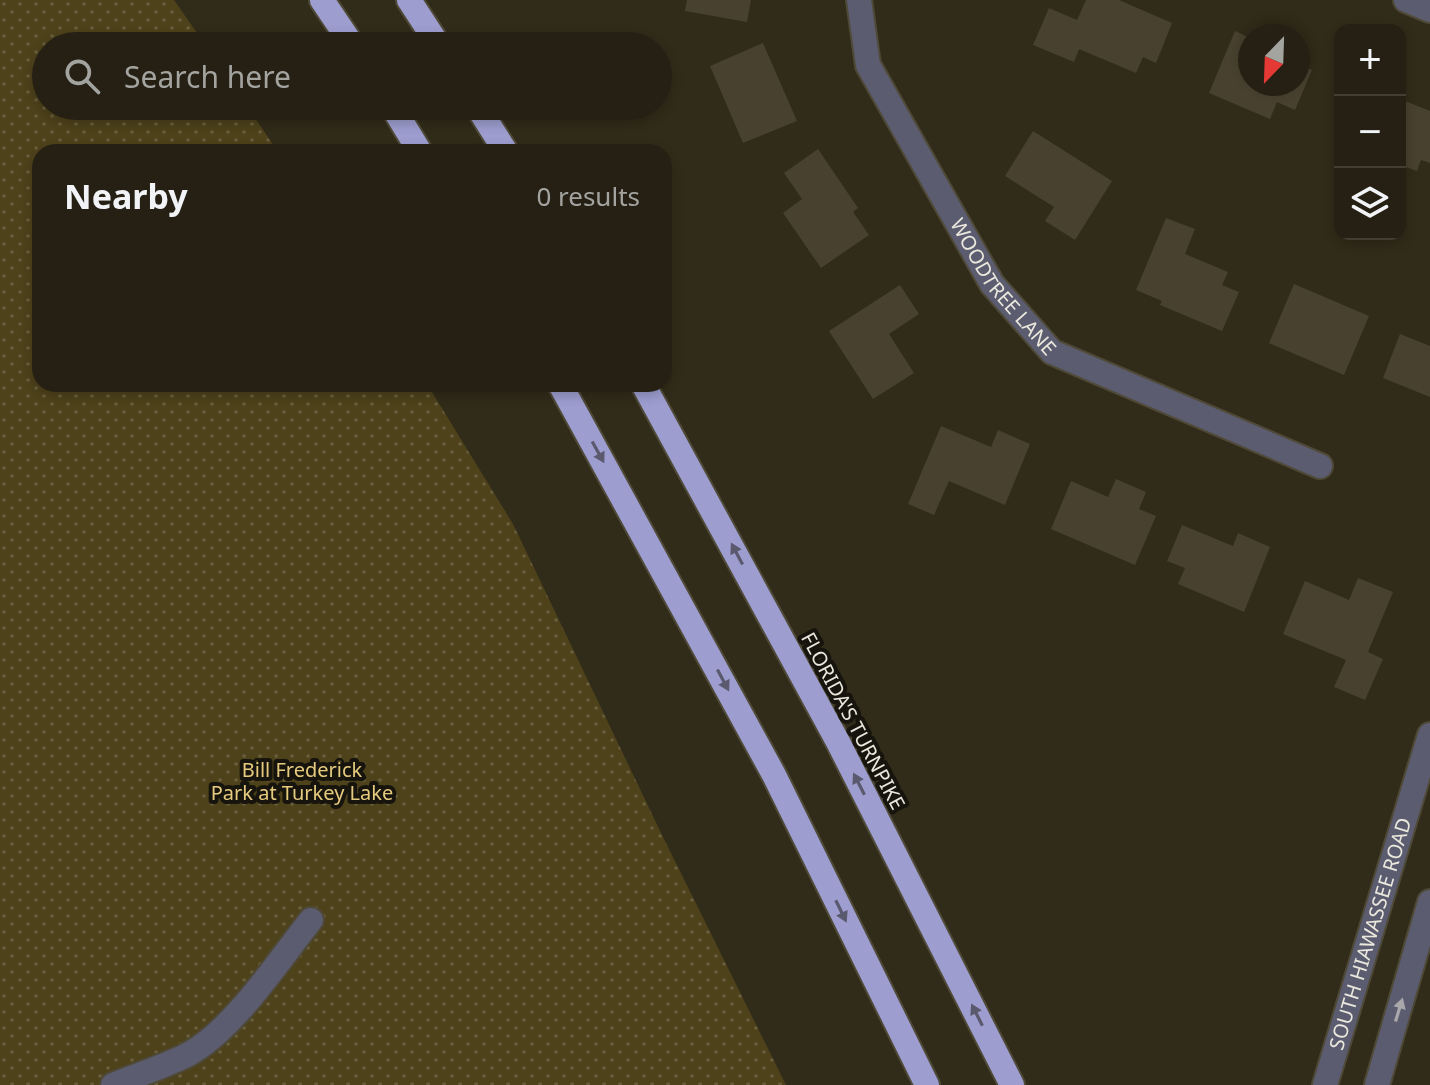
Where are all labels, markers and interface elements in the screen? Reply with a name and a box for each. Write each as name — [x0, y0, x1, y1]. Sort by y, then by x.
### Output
north arrow — [1238, 24, 1310, 96]
map controls — [1334, 24, 1406, 240]
button: + — [1334, 24, 1406, 96]
search box — [32, 32, 672, 120]
icon: search — [60, 54, 104, 98]
text: Search here — [124, 56, 291, 97]
button: − — [1334, 96, 1406, 168]
button: layers — [1334, 168, 1406, 240]
text: Nearby — [64, 173, 188, 219]
text: 0 results — [536, 178, 640, 214]
street label: WOODTREE LANE — [945, 213, 1063, 361]
one-way arrow — [591, 441, 605, 463]
one-way arrow — [731, 543, 745, 565]
street label: FLORIDA'S TURNPIKE — [795, 627, 912, 814]
one-way arrow — [715, 669, 729, 691]
park label: Bill Frederick Park at Turkey Lake — [211, 756, 393, 806]
one-way arrow — [853, 772, 866, 795]
street label: SOUTH HIAWASSEE ROAD — [1322, 814, 1417, 1053]
one-way arrow — [835, 900, 848, 923]
one-way arrow — [1393, 998, 1406, 1022]
one-way arrow — [970, 1004, 984, 1027]

